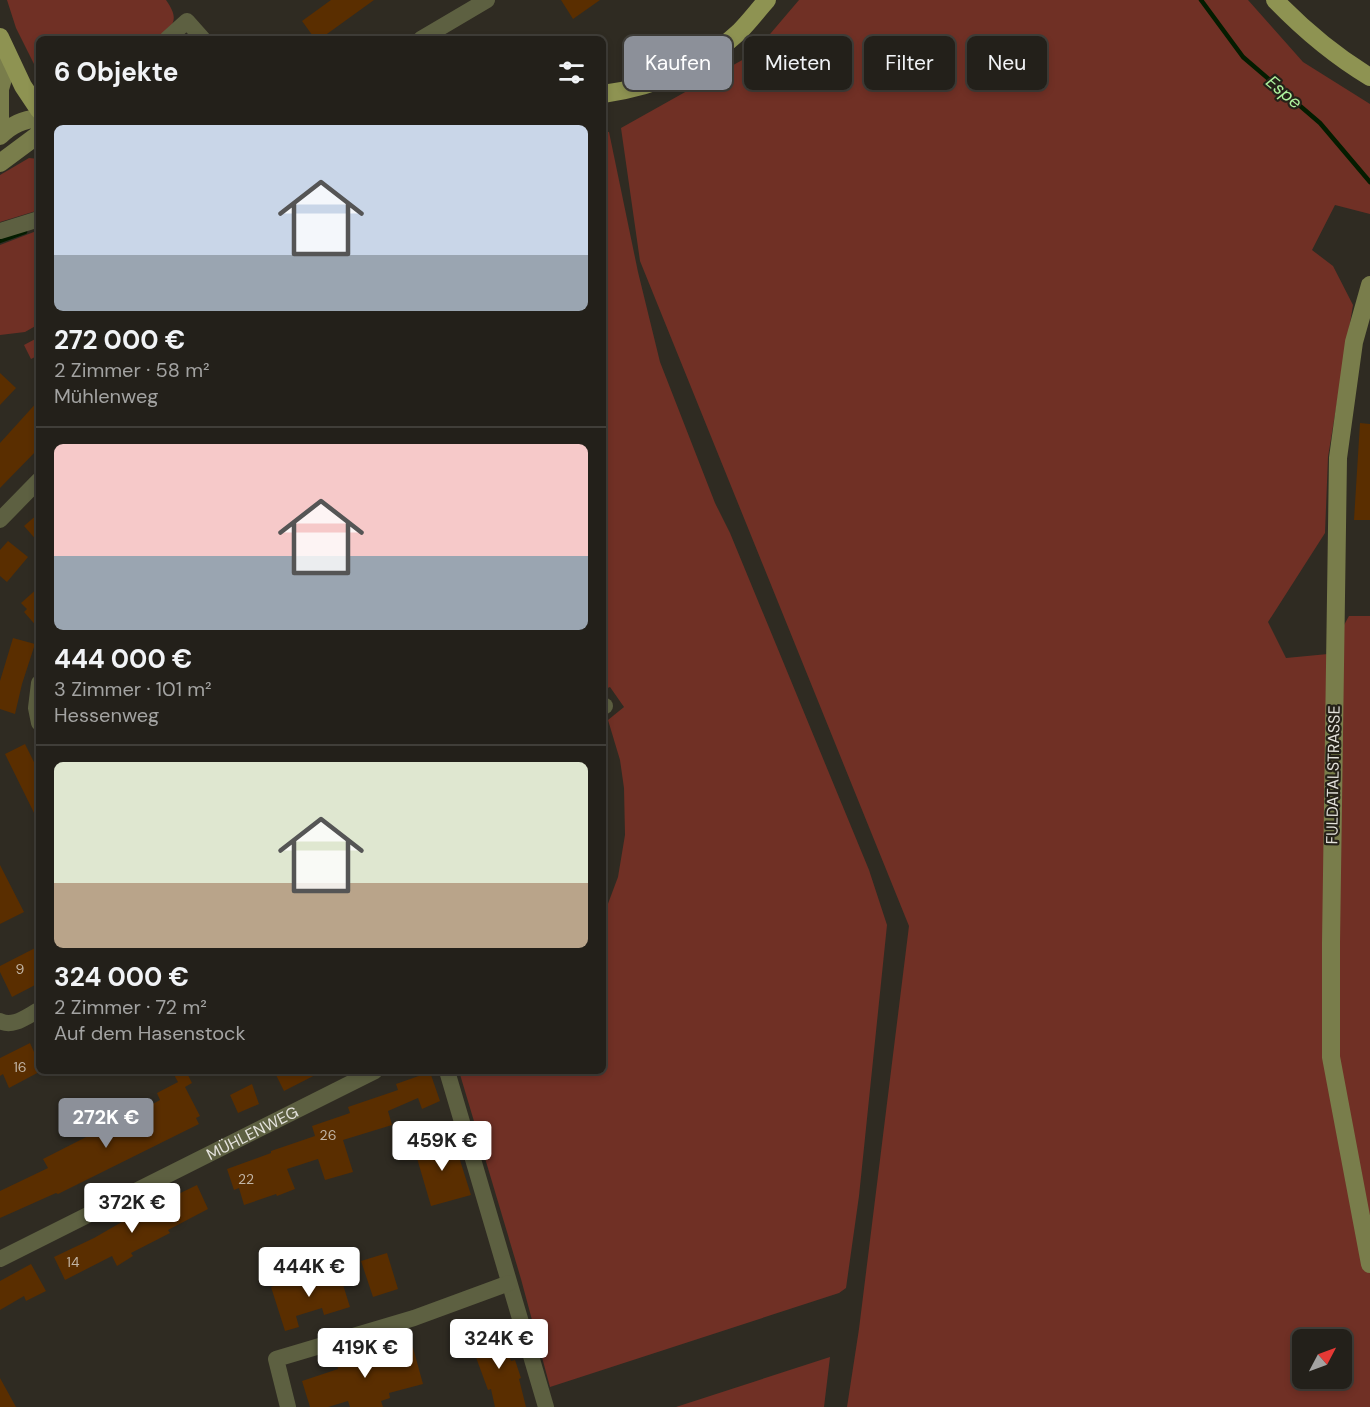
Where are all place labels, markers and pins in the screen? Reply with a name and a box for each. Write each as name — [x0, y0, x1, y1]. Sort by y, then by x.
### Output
pin: 272K € — [57, 1098, 155, 1149]
pin: 459K € — [393, 1121, 491, 1172]
pin: 372K € — [83, 1183, 181, 1234]
pin: 444K € — [260, 1247, 358, 1298]
pin: 324K € — [450, 1319, 548, 1370]
pin: 419K € — [316, 1328, 414, 1379]

